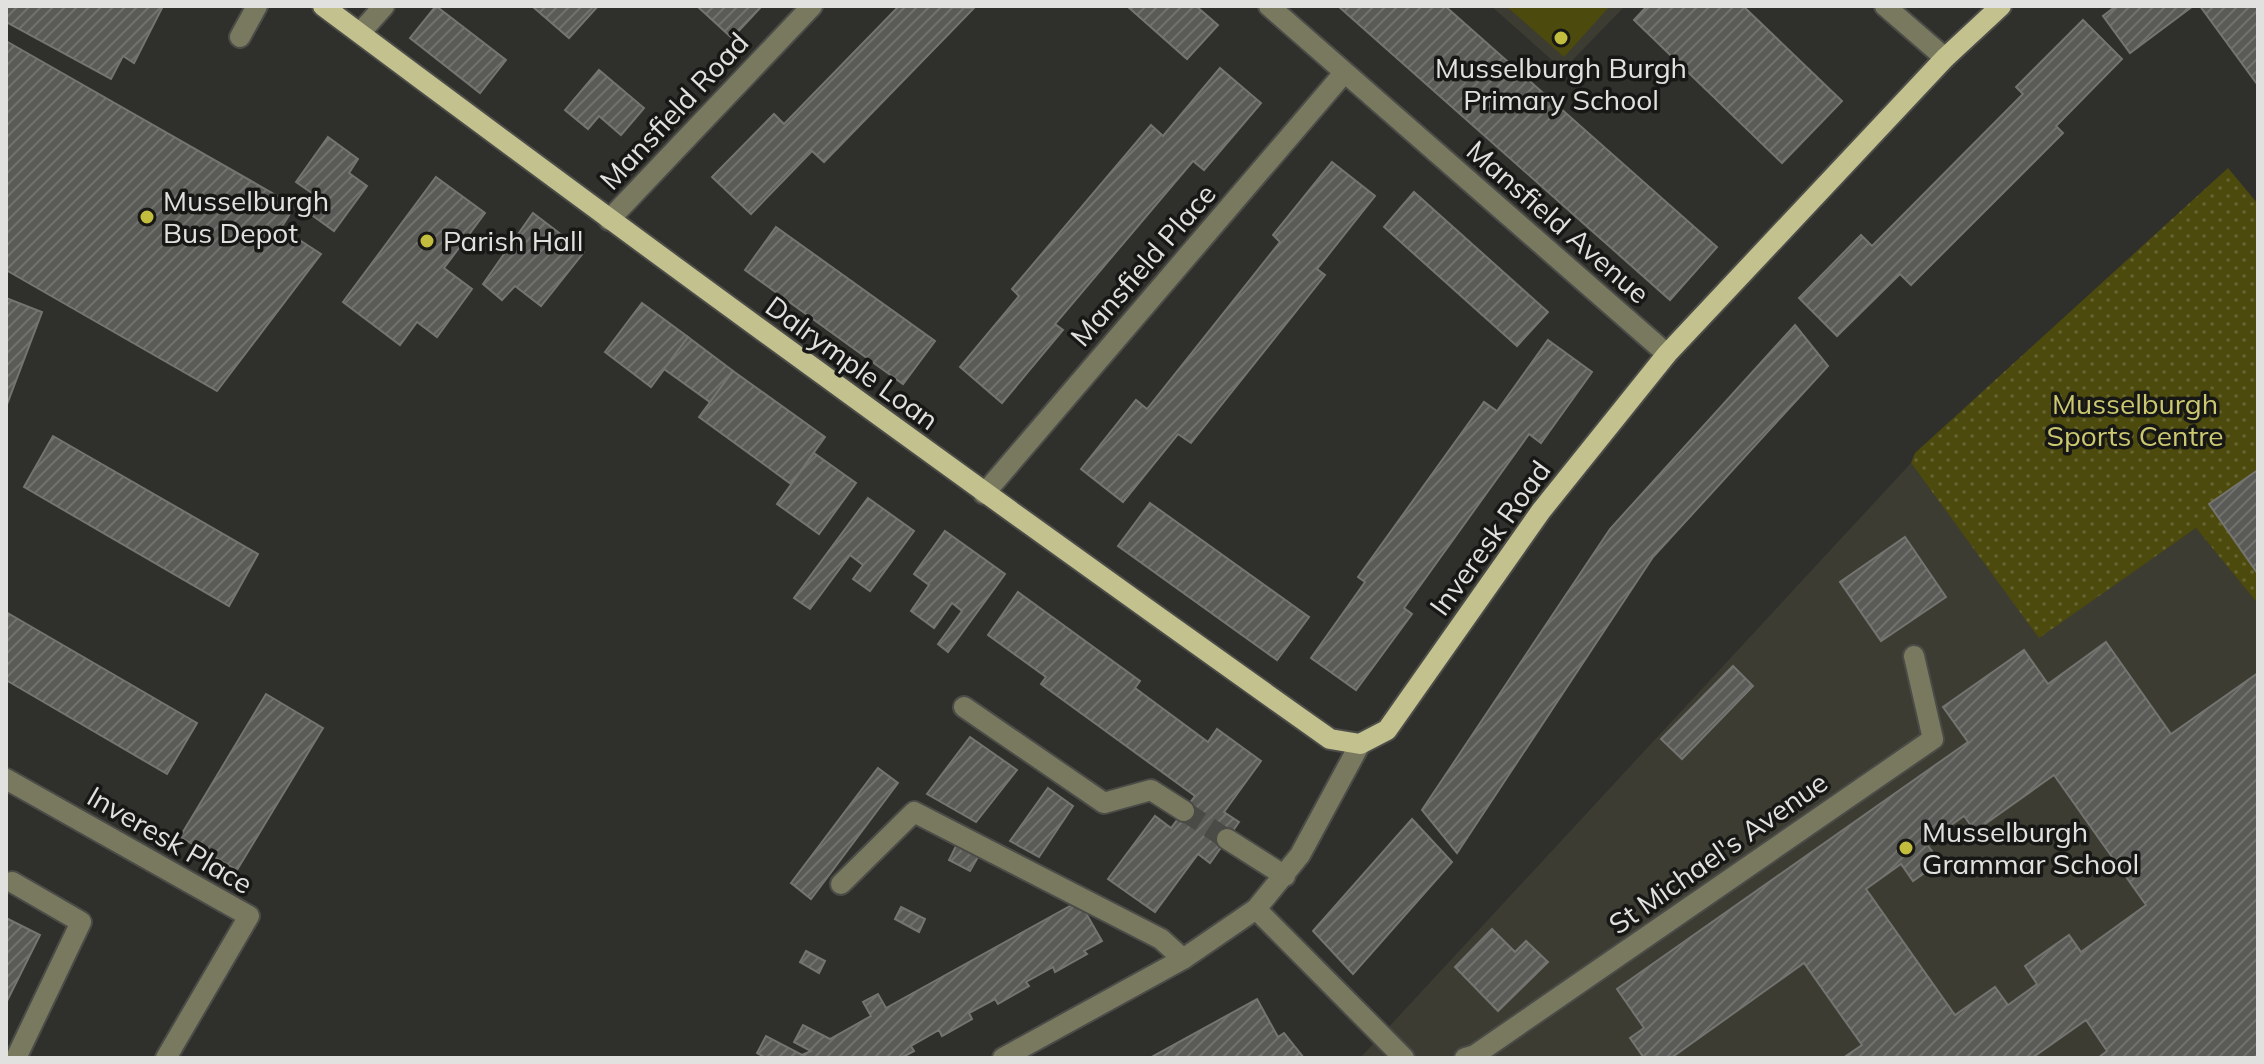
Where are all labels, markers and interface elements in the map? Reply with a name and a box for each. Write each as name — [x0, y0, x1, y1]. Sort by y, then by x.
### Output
street label: Mansfield Road — [592, 25, 755, 196]
marker: Musselburgh Burgh Primary School — [1552, 29, 1570, 47]
place label: Musselburgh Burgh Primary School — [1435, 50, 1687, 117]
street label: Mansfield Avenue — [1460, 133, 1657, 311]
street label: Mansfield Place — [1063, 176, 1223, 353]
place label: Musselburgh Bus Depot — [163, 183, 329, 250]
marker: Musselburgh Bus Depot — [138, 208, 156, 226]
place label: Parish Hall — [443, 223, 583, 258]
marker: Parish Hall — [418, 232, 436, 250]
street label: Dalrymple Loan — [759, 288, 946, 437]
park label: Musselburgh Sports Centre — [2047, 386, 2223, 453]
street label: Inveresk Road — [1422, 453, 1558, 622]
street label: St Michael's Avenue — [1602, 764, 1834, 941]
street label: Inveresk Place — [81, 778, 259, 901]
place label: Musselburgh Grammar School — [1922, 814, 2139, 881]
marker: Musselburgh Grammar School — [1897, 839, 1915, 857]

